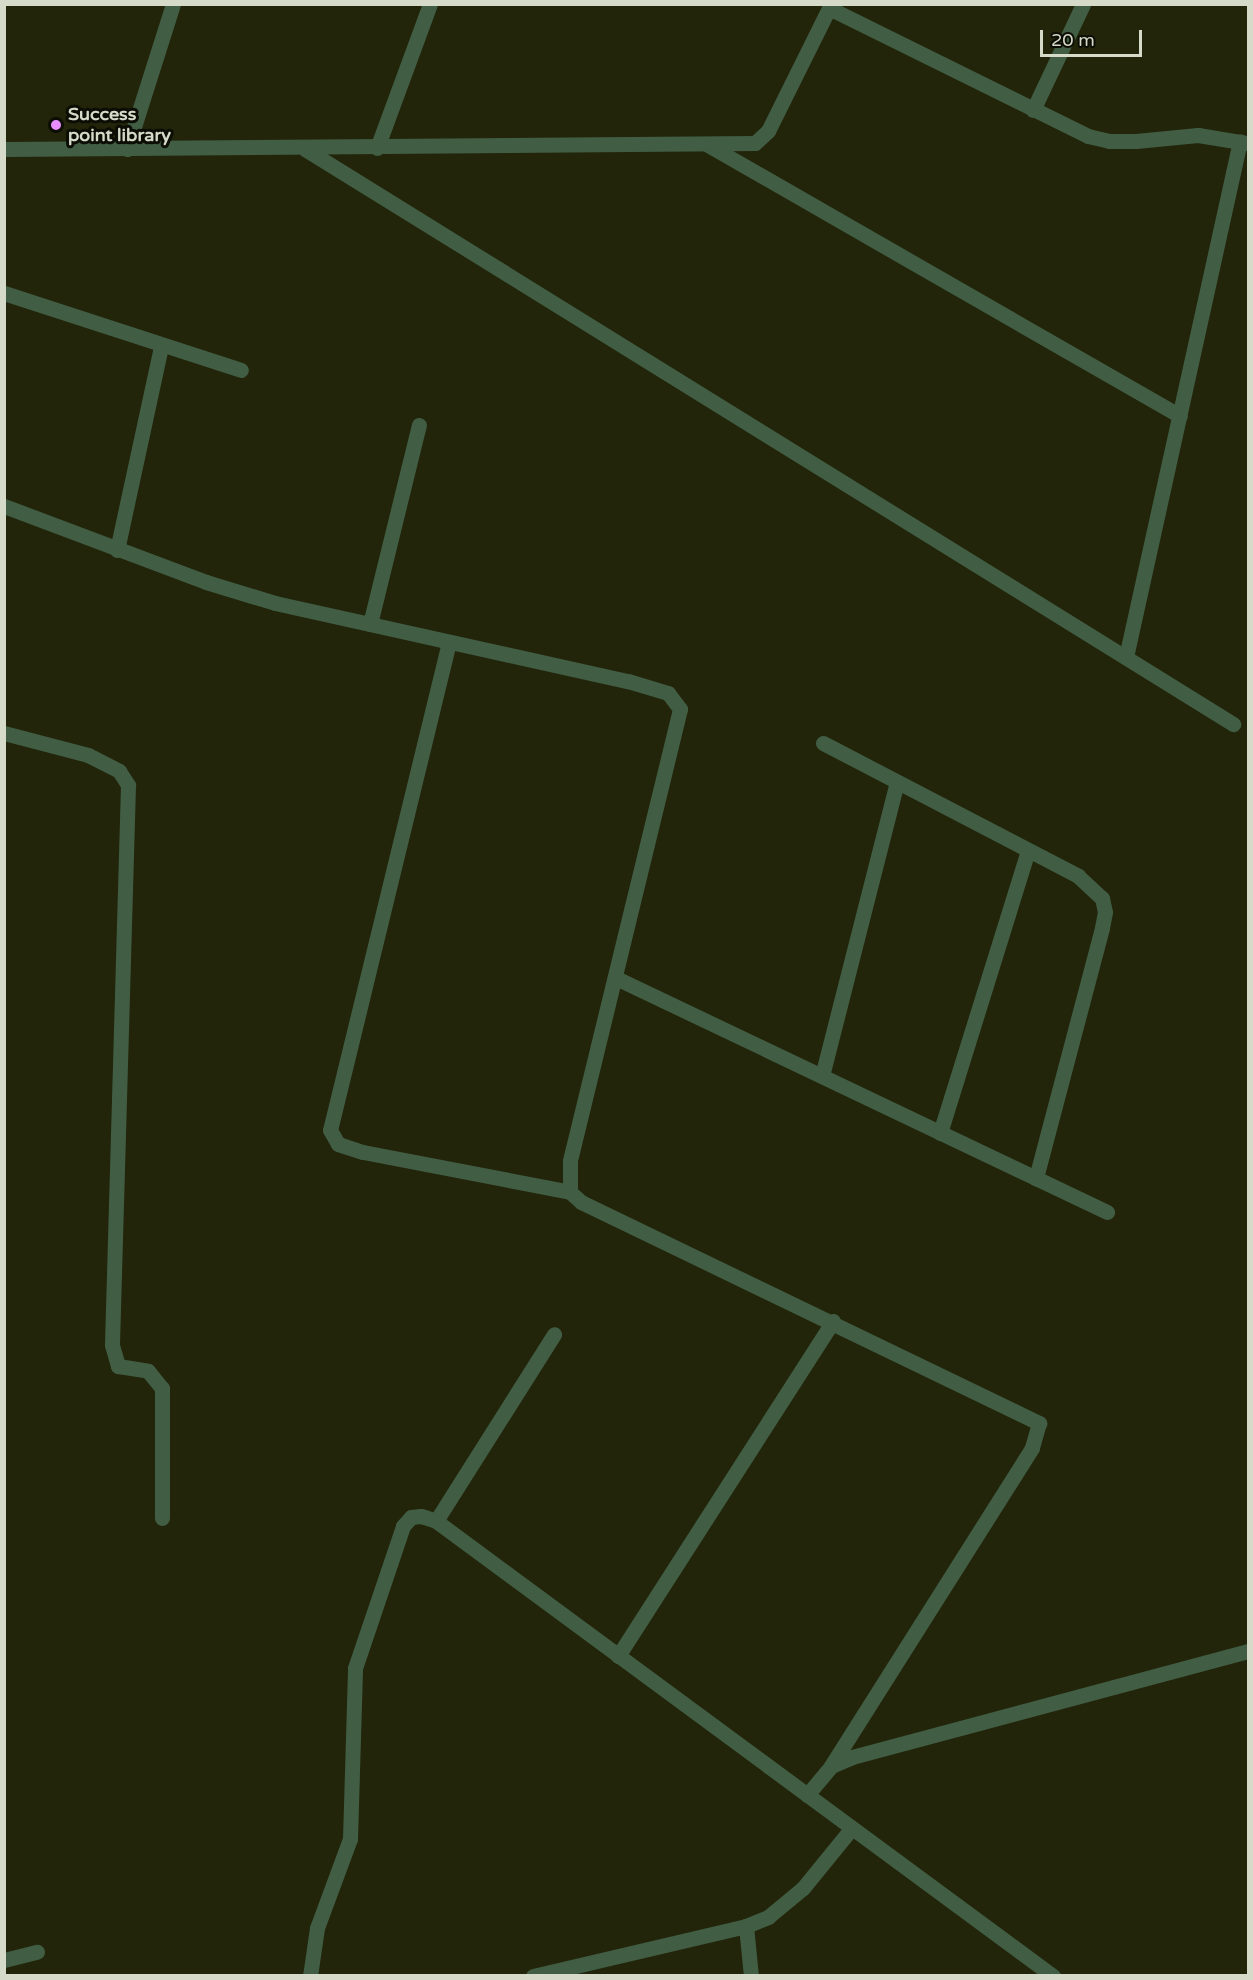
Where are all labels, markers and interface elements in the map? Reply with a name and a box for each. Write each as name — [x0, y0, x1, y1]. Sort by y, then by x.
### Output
scale bar — [1043, 18, 1145, 56]
text: 20 m — [1051, 29, 1095, 51]
place label: Success point library — [68, 104, 171, 146]
marker: Success point library — [49, 118, 63, 132]

